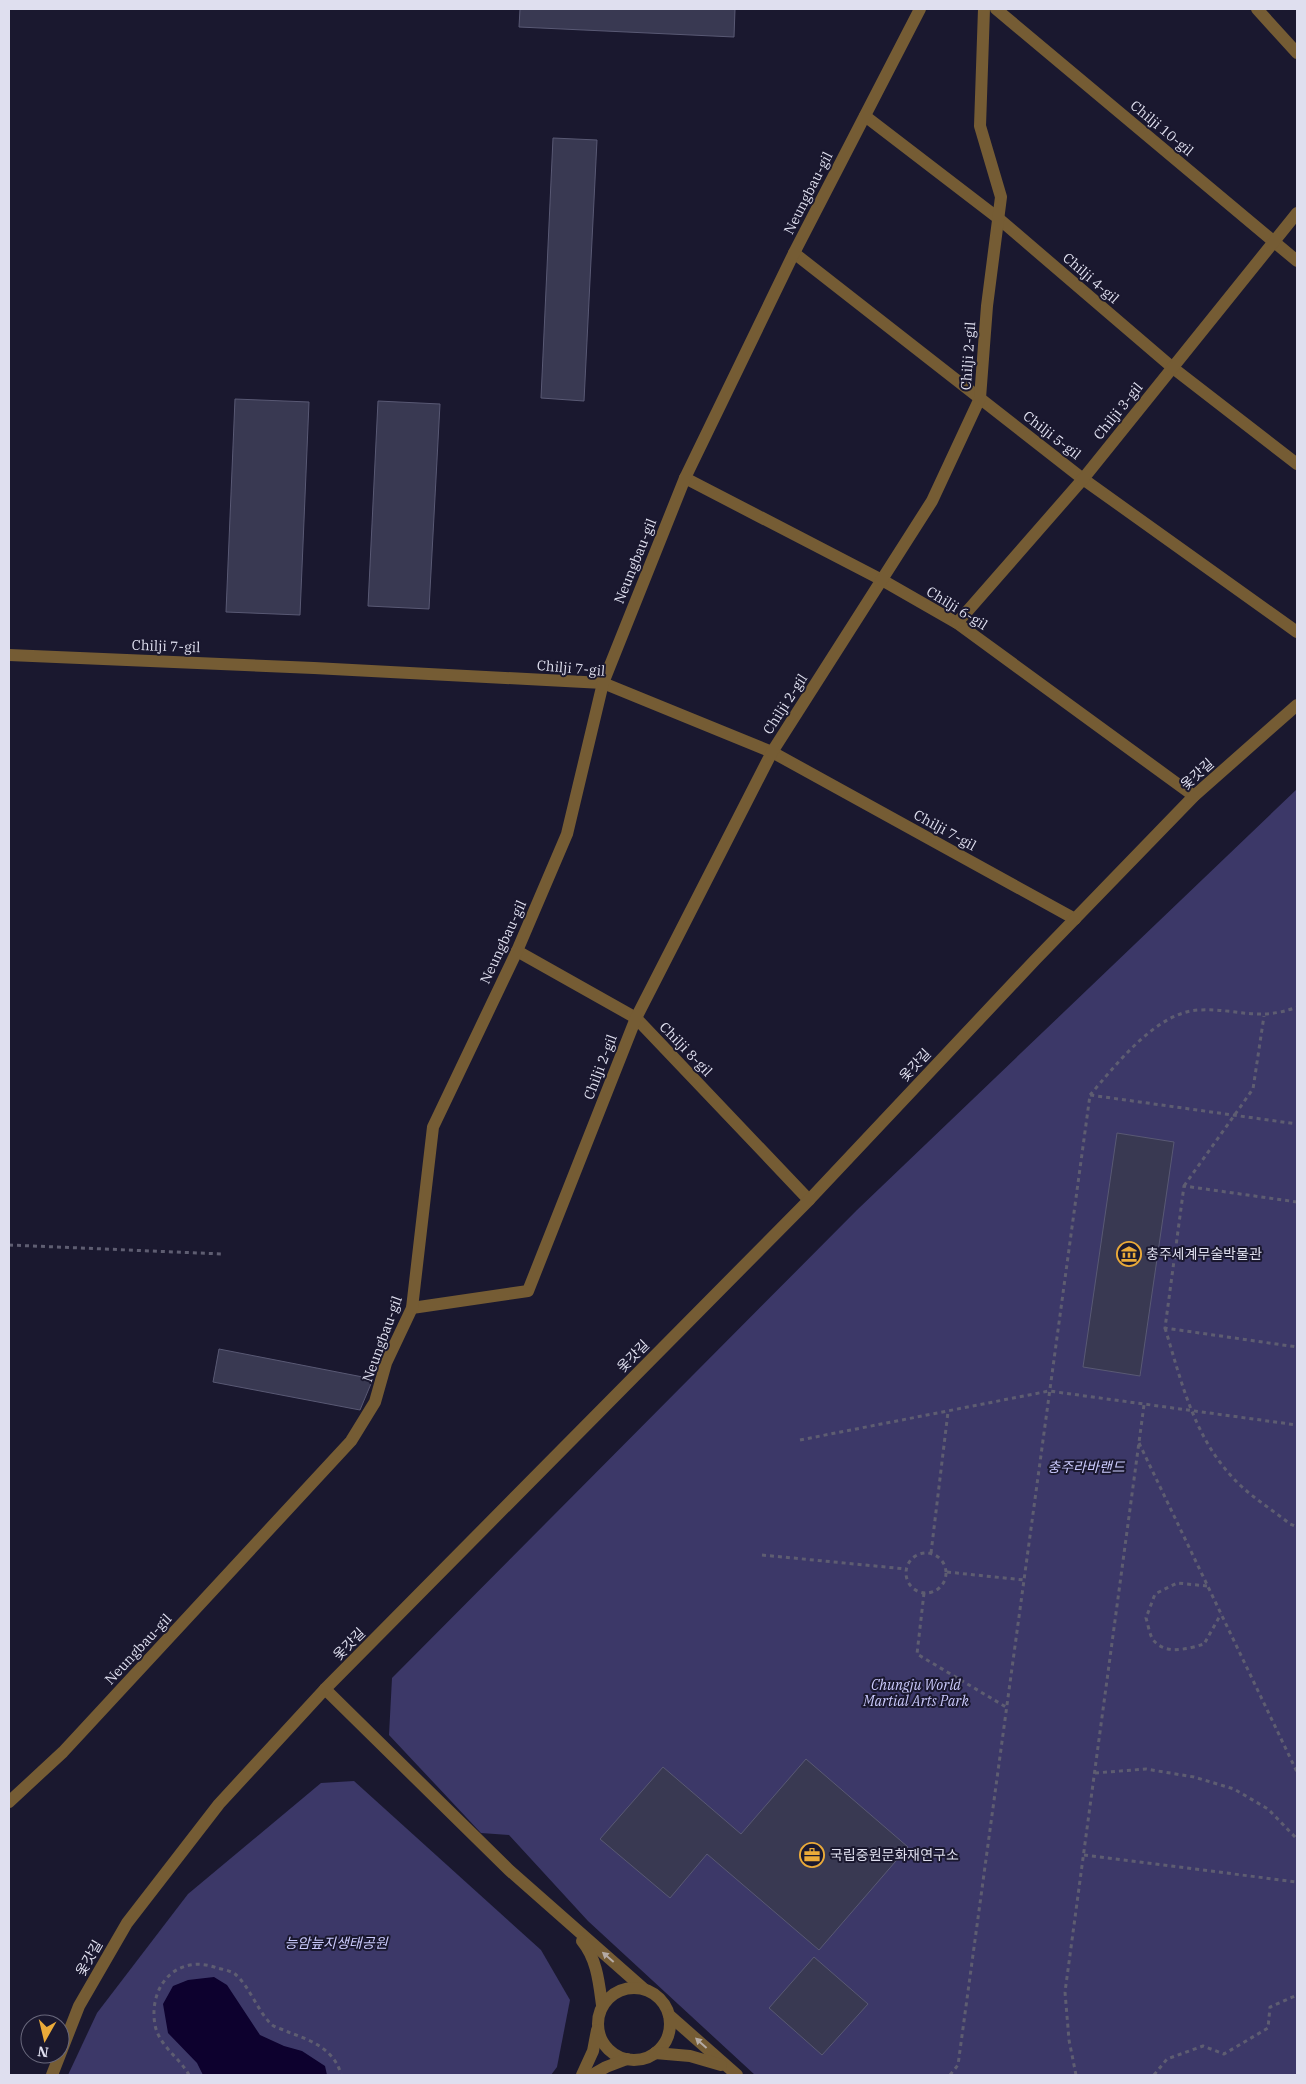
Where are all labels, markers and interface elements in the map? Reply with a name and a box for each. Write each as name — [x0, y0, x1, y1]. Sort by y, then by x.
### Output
street label: Chilji 10-gil — [1127, 96, 1197, 160]
street label: Neungbau-gil — [780, 149, 836, 237]
street label: Chilji 4-gil — [1059, 249, 1123, 307]
street label: Chilji 2-gil — [957, 321, 979, 391]
street label: Chilji 3-gil — [1089, 379, 1147, 443]
street label: Chilji 5-gil — [1019, 407, 1085, 463]
street label: Neungbau-gil — [610, 516, 660, 606]
street label: Chilji 6-gil — [923, 582, 991, 634]
street label: Chilji 7-gil — [131, 636, 201, 656]
street label: Chilji 7-gil — [536, 656, 606, 680]
street label: Chilji 2-gil — [759, 670, 811, 738]
street label: 옻갓길 — [1177, 754, 1217, 794]
street label: Chilji 7-gil — [911, 805, 979, 855]
street label: Neungbau-gil — [476, 897, 530, 987]
street label: Chilji 8-gil — [656, 1018, 716, 1080]
street label: Chilji 2-gil — [579, 1032, 621, 1102]
street label: 옻갓길 — [895, 1045, 935, 1085]
museum icon: 충주세계무술박물관 — [1116, 1241, 1142, 1267]
place label: 충주세계무술박물관 — [1146, 1245, 1262, 1263]
street label: Neungbau-gil — [358, 1294, 406, 1384]
street label: 옻갓길 — [613, 1336, 653, 1376]
park label: 충주라바랜드 — [1047, 1458, 1126, 1476]
street label: Neungbau-gil — [101, 1610, 175, 1688]
street label: 옻갓길 — [329, 1624, 369, 1664]
park label: Chungju World Martial Arts Park — [862, 1676, 969, 1710]
office icon: 국립중원문화재연구소 — [799, 1842, 825, 1868]
place label: 국립중원문화재연구소 — [830, 1846, 959, 1864]
park label: 능암늪지생태공원 — [284, 1934, 389, 1952]
street label: 옻갓길 — [72, 1937, 106, 1979]
one-way arrow — [602, 1951, 614, 1963]
north arrow — [20, 2014, 70, 2064]
one-way arrow — [695, 2037, 707, 2049]
text: N — [36, 2042, 50, 2062]

